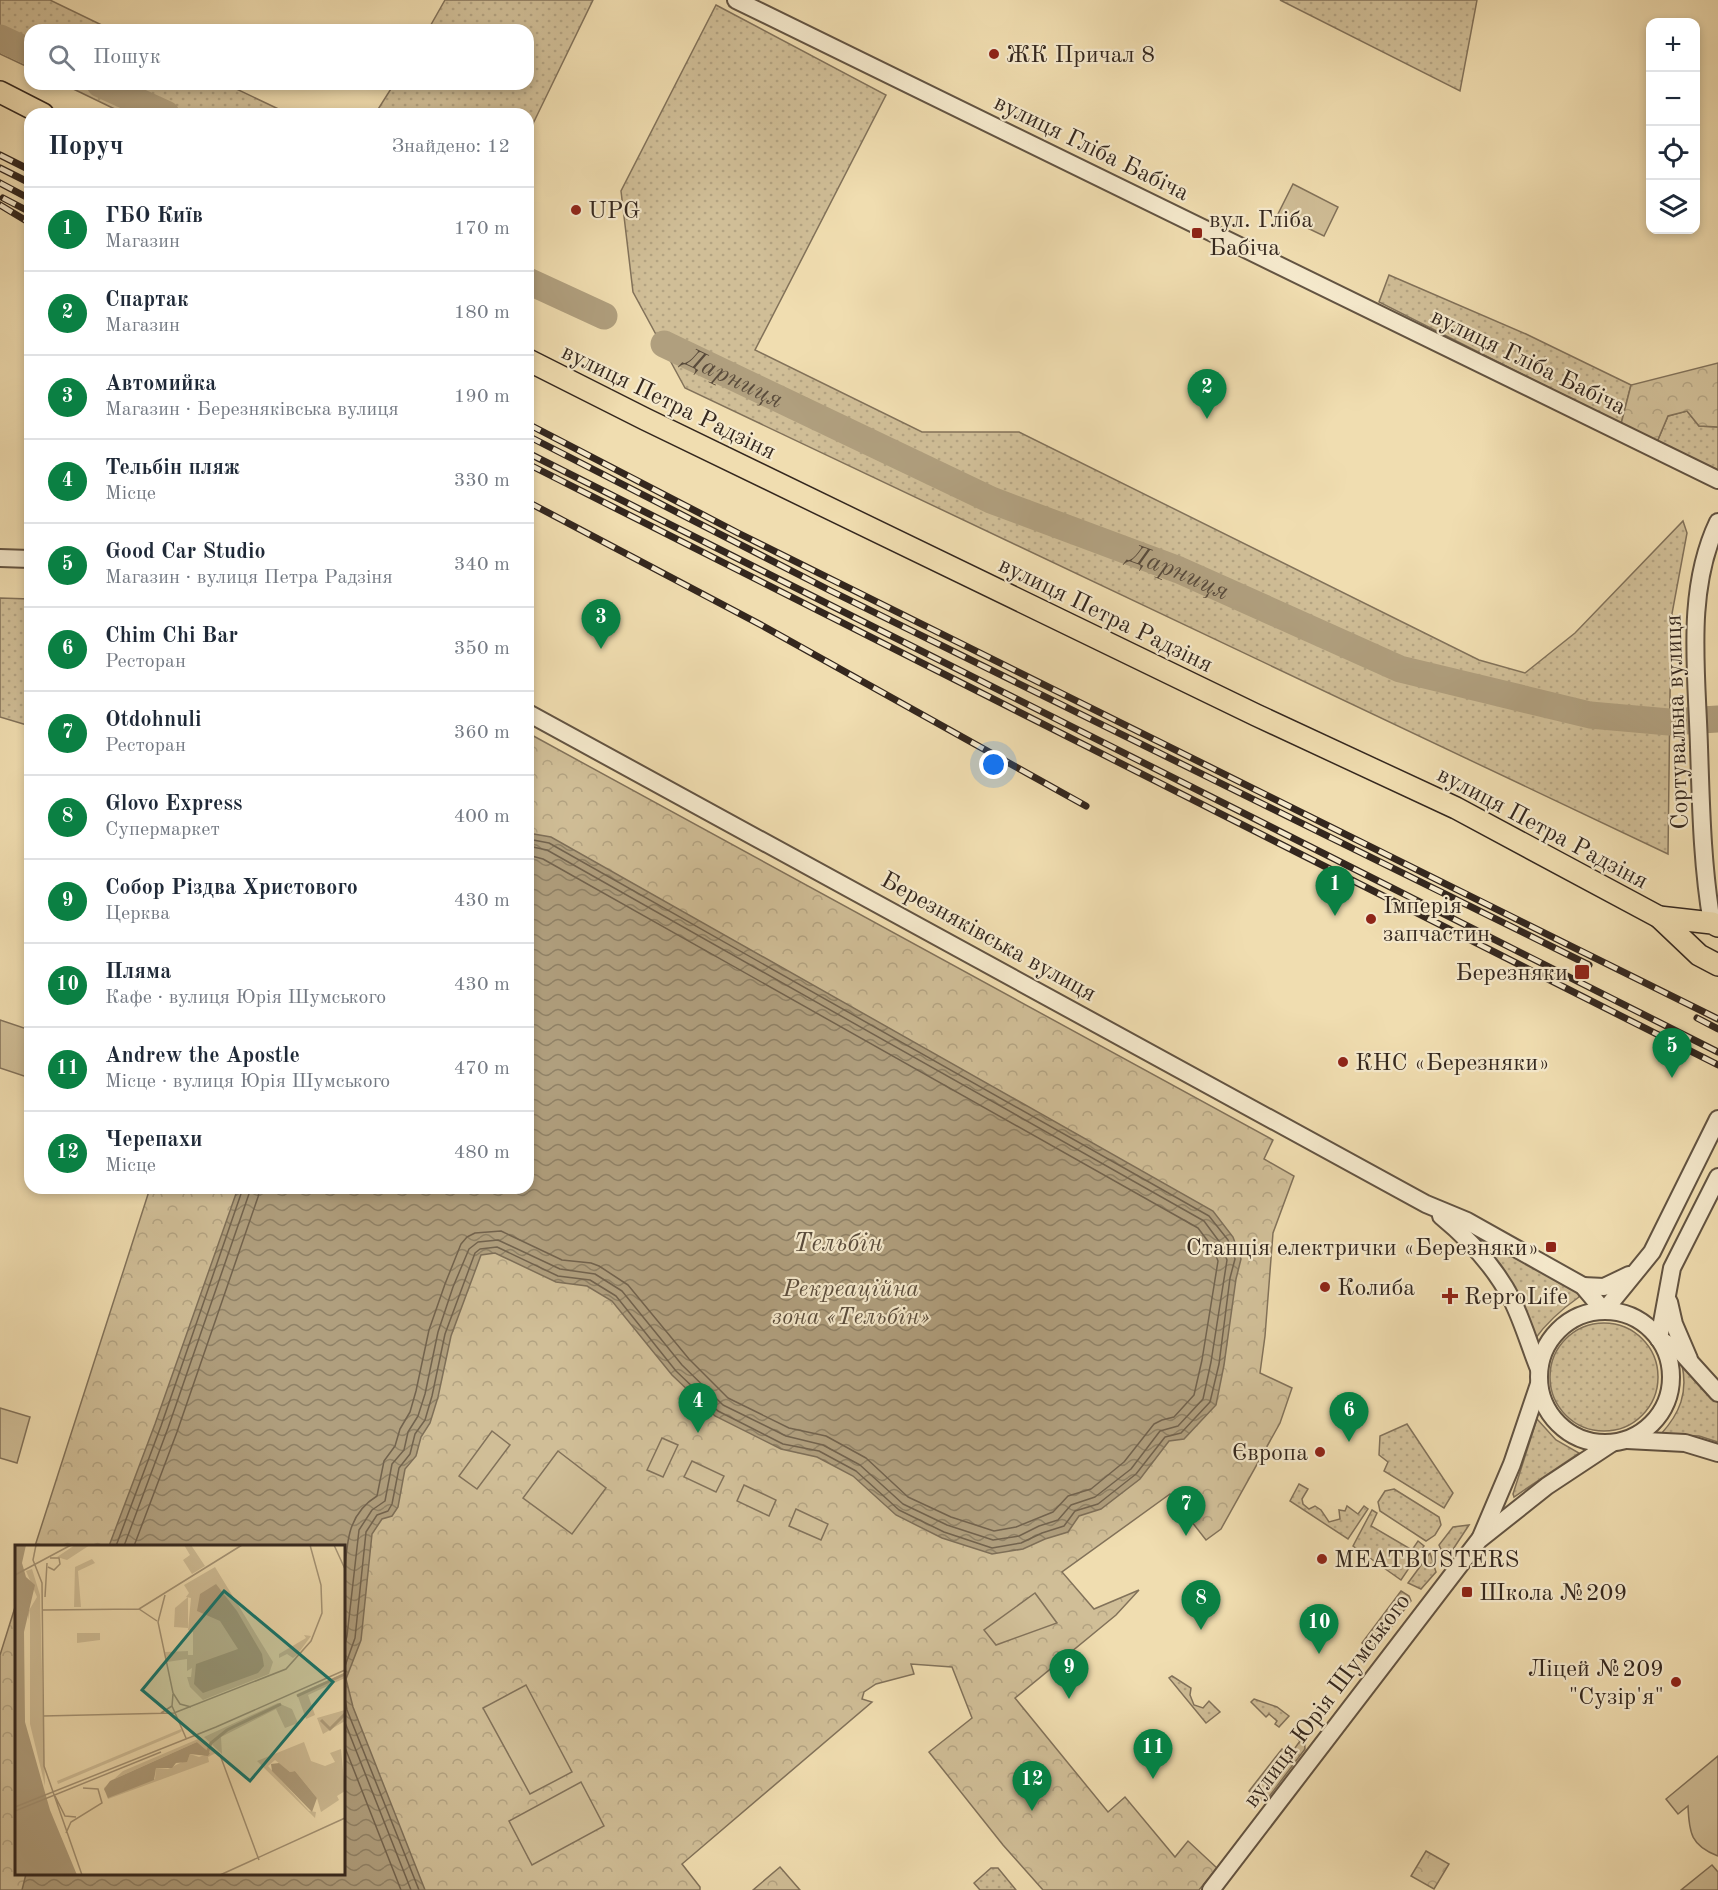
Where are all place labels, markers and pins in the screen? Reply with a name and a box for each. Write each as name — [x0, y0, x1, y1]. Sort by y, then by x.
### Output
place label: ЖК Причал 8 — [1006, 44, 1155, 68]
marker: ЖК Причал 8 — [987, 47, 1001, 61]
place label: UPG — [588, 200, 640, 224]
marker: UPG — [569, 203, 583, 217]
place label: вул. Гліба Бабіча — [1209, 209, 1313, 261]
marker: вул. Гліба Бабіча — [1190, 226, 1204, 240]
pin: 2 — [1188, 370, 1226, 419]
pin: 3 — [582, 600, 620, 649]
pin: 1 — [1316, 866, 1354, 916]
place label: Імперія запчастин — [1383, 895, 1490, 947]
marker: Імперія запчастин — [1364, 912, 1378, 926]
place label: Березняки — [1455, 962, 1568, 986]
marker: Березняки — [1573, 963, 1591, 981]
pin: 5 — [1652, 1028, 1692, 1078]
place label: КНС «Березняки» — [1355, 1052, 1550, 1076]
marker: КНС «Березняки» — [1336, 1055, 1350, 1069]
place label: Станція електрички «Березняки» — [1186, 1237, 1539, 1261]
marker: Станція електрички «Березняки» — [1544, 1240, 1558, 1254]
place label: Колиба — [1337, 1277, 1415, 1301]
marker: Колиба — [1318, 1280, 1332, 1294]
place label: ReproLife — [1464, 1286, 1568, 1310]
marker: ReproLife — [1441, 1287, 1459, 1305]
pin: 4 — [678, 1384, 718, 1433]
pin: 6 — [1330, 1392, 1368, 1442]
place label: Європа — [1232, 1442, 1308, 1466]
marker: Європа — [1313, 1445, 1327, 1459]
pin: 7 — [1166, 1486, 1206, 1536]
place label: MEATBUSTERS — [1334, 1549, 1519, 1573]
marker: MEATBUSTERS — [1315, 1552, 1329, 1566]
pin: 8 — [1182, 1580, 1220, 1630]
place label: Школа №209 — [1479, 1582, 1627, 1606]
marker: Школа №209 — [1460, 1585, 1474, 1599]
pin: 10 — [1300, 1604, 1338, 1654]
pin: 9 — [1050, 1650, 1088, 1699]
place label: Ліцей №209 "Сузір'я" — [1528, 1658, 1664, 1710]
marker: Ліцей №209 "Сузір'я" — [1669, 1675, 1683, 1689]
pin: 11 — [1134, 1730, 1172, 1779]
pin: 12 — [1012, 1762, 1052, 1811]

